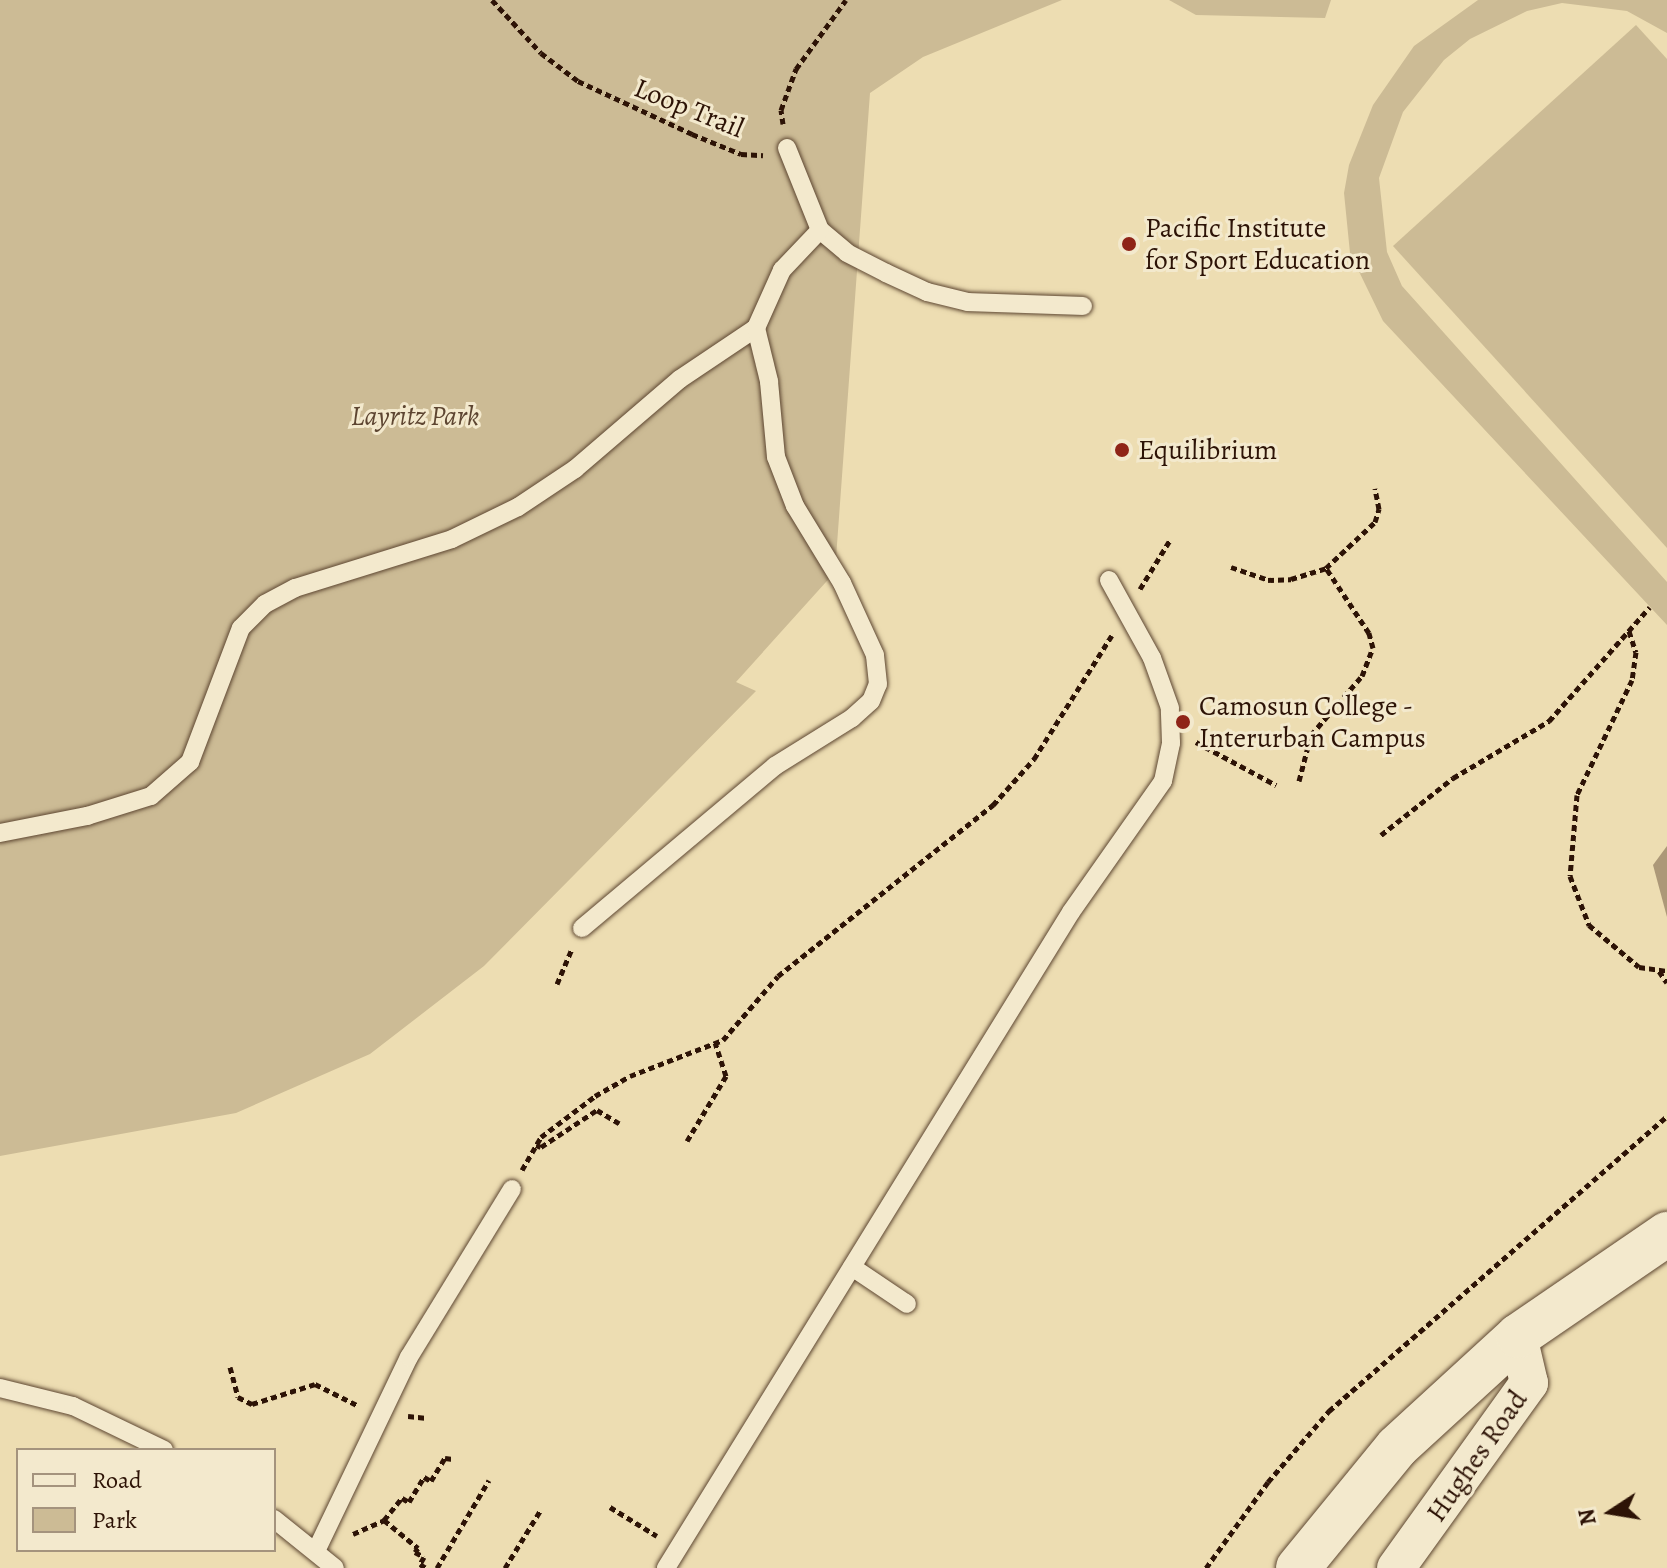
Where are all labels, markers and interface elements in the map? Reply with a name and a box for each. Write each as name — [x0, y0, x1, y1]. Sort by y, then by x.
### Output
street label: Loop Trail — [629, 71, 749, 145]
place label: Pacific Institute for Sport Education — [1145, 211, 1370, 277]
marker: Pacific Institute for Sport Education — [1120, 235, 1138, 253]
park label: Layritz Park — [351, 399, 479, 433]
place label: Equilibrium — [1138, 433, 1277, 467]
marker: Equilibrium — [1113, 441, 1131, 459]
place label: Camosun College - Interurban Campus — [1199, 689, 1426, 755]
marker: Camosun College - Interurban Campus — [1174, 713, 1192, 731]
street label: Hughes Road — [1419, 1384, 1535, 1528]
legend — [16, 1448, 276, 1552]
text: Road — [92, 1464, 142, 1496]
north arrow — [1571, 1472, 1651, 1552]
text: Park — [92, 1504, 137, 1536]
text: N — [1571, 1506, 1604, 1528]

